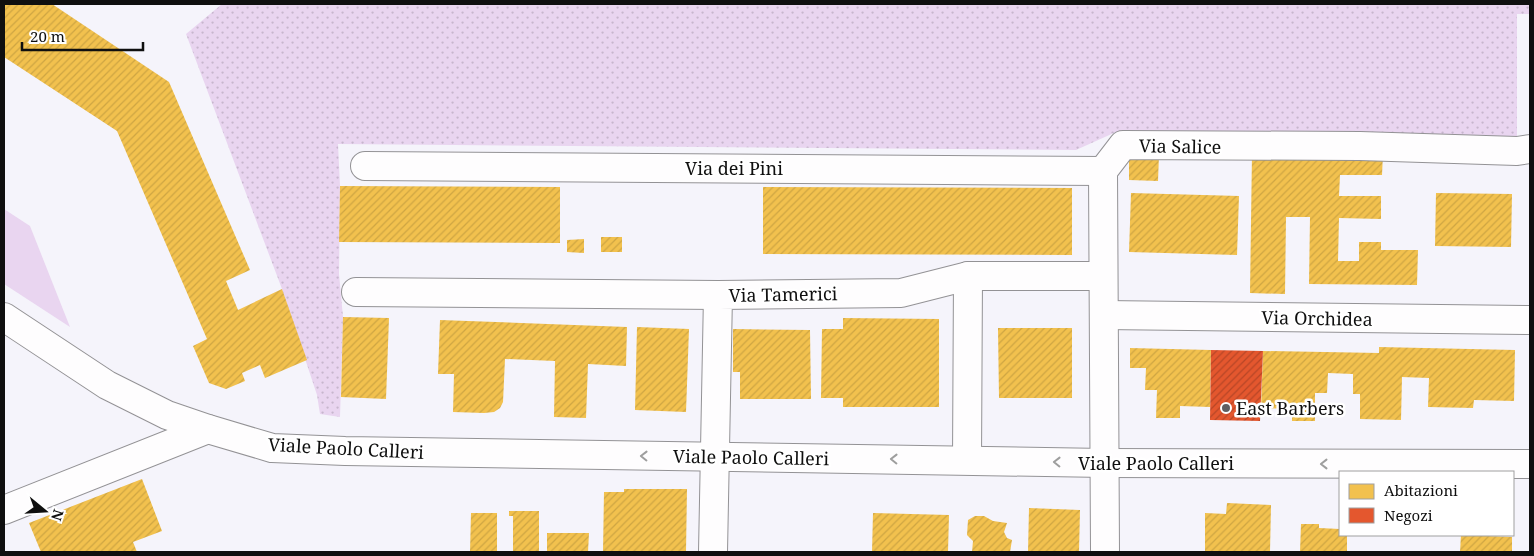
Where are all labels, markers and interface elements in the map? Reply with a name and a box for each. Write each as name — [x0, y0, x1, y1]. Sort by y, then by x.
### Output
scale bar — [22, 20, 144, 52]
text: 20 m — [30, 26, 65, 46]
street label: Via Salice — [1139, 133, 1221, 159]
street label: Via dei Pini — [685, 156, 783, 180]
street label: Via Tamerici — [728, 281, 838, 307]
street label: Via Orchidea — [1261, 305, 1373, 331]
place label: East Barbers — [1236, 396, 1344, 420]
marker: East Barbers — [1220, 402, 1232, 414]
street label: Viale Paolo Calleri — [267, 432, 425, 464]
street label: Viale Paolo Calleri — [673, 444, 830, 470]
one-way arrow — [640, 450, 648, 461]
street label: Viale Paolo Calleri — [1078, 451, 1234, 475]
one-way arrow — [890, 454, 898, 464]
one-way arrow — [1052, 457, 1060, 467]
one-way arrow — [1320, 459, 1328, 469]
legend — [1339, 471, 1514, 536]
text: Abitazioni — [1384, 480, 1458, 500]
north arrow — [20, 486, 70, 536]
text: Negozi — [1384, 505, 1433, 525]
text: N — [47, 507, 69, 523]

